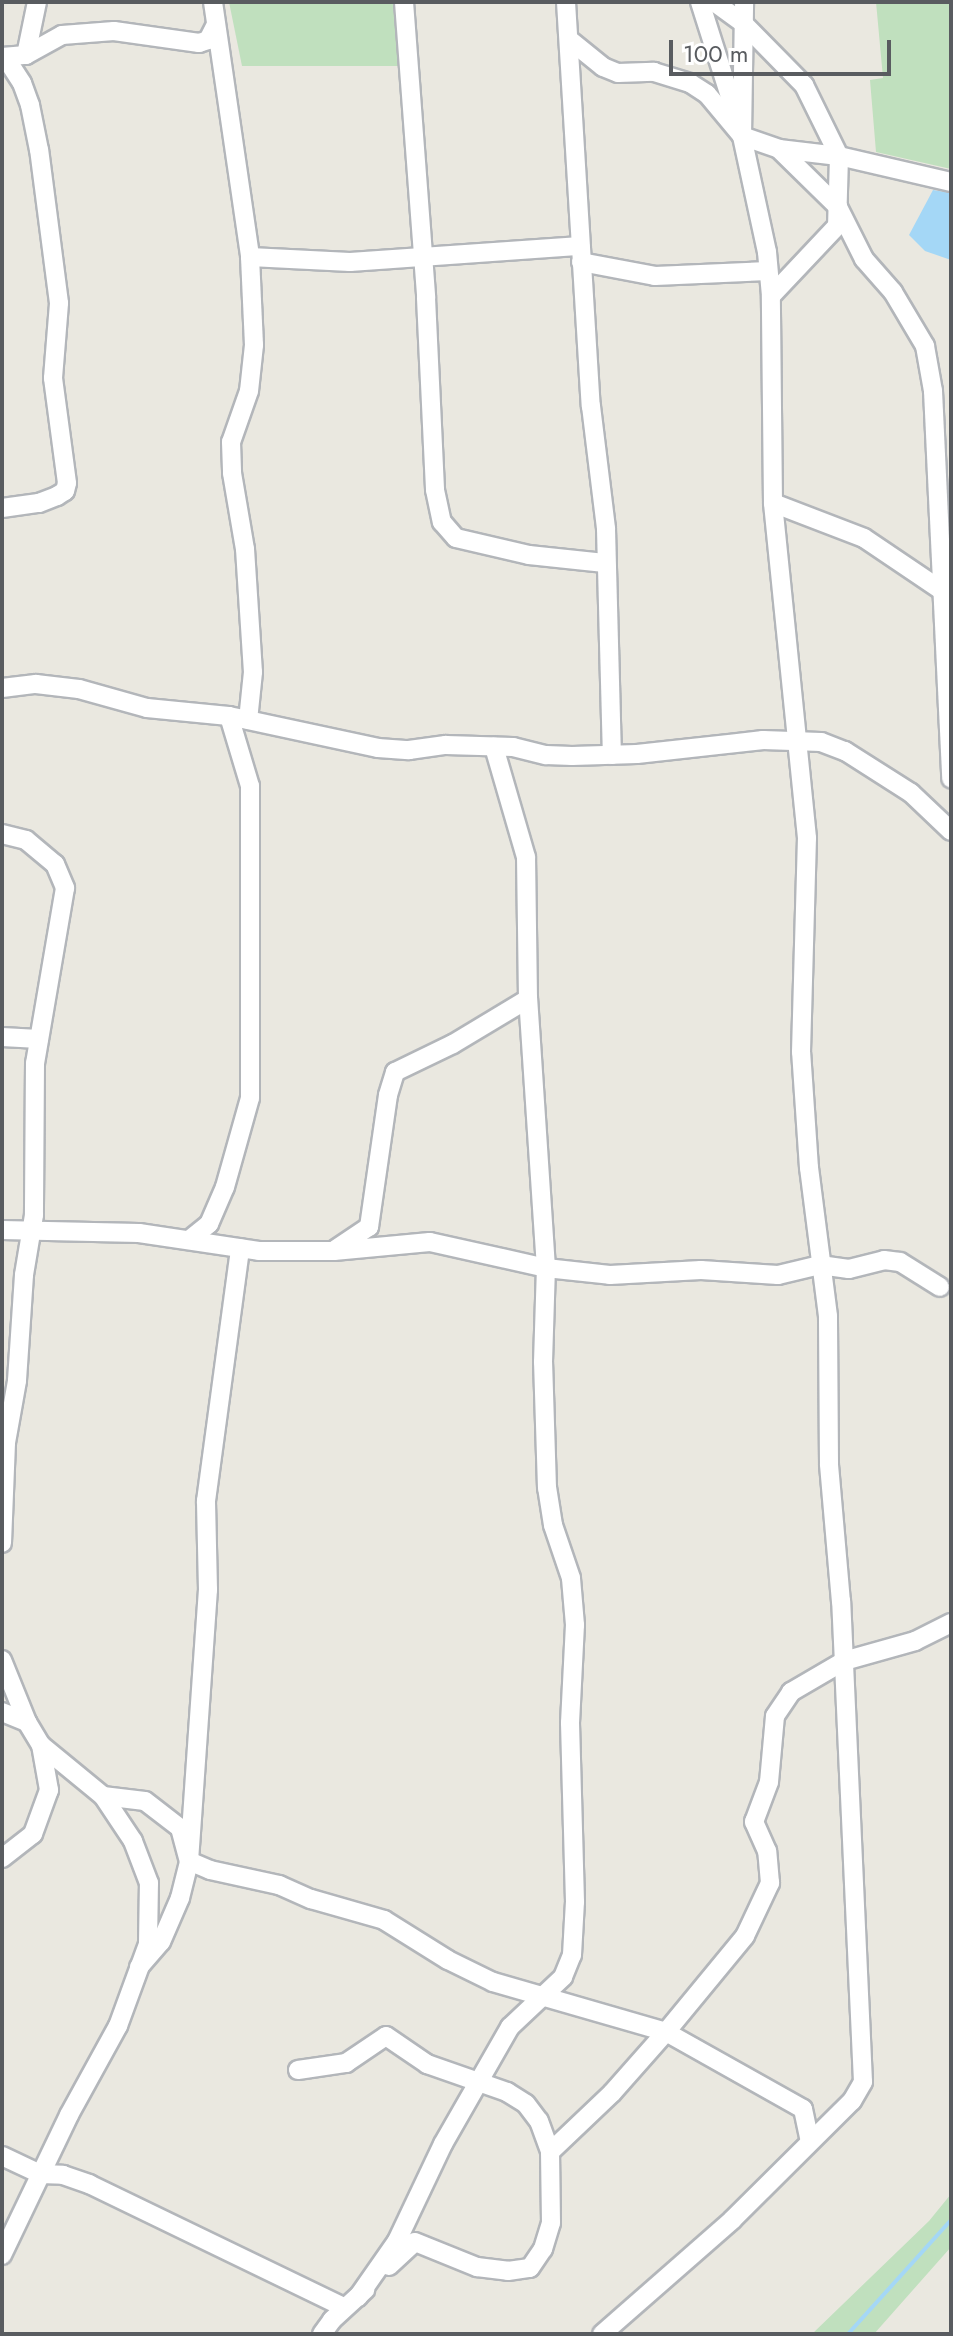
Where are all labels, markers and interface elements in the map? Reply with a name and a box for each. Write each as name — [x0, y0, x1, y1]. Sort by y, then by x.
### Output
scale bar — [673, 24, 895, 74]
text: 100 m — [683, 36, 749, 71]

